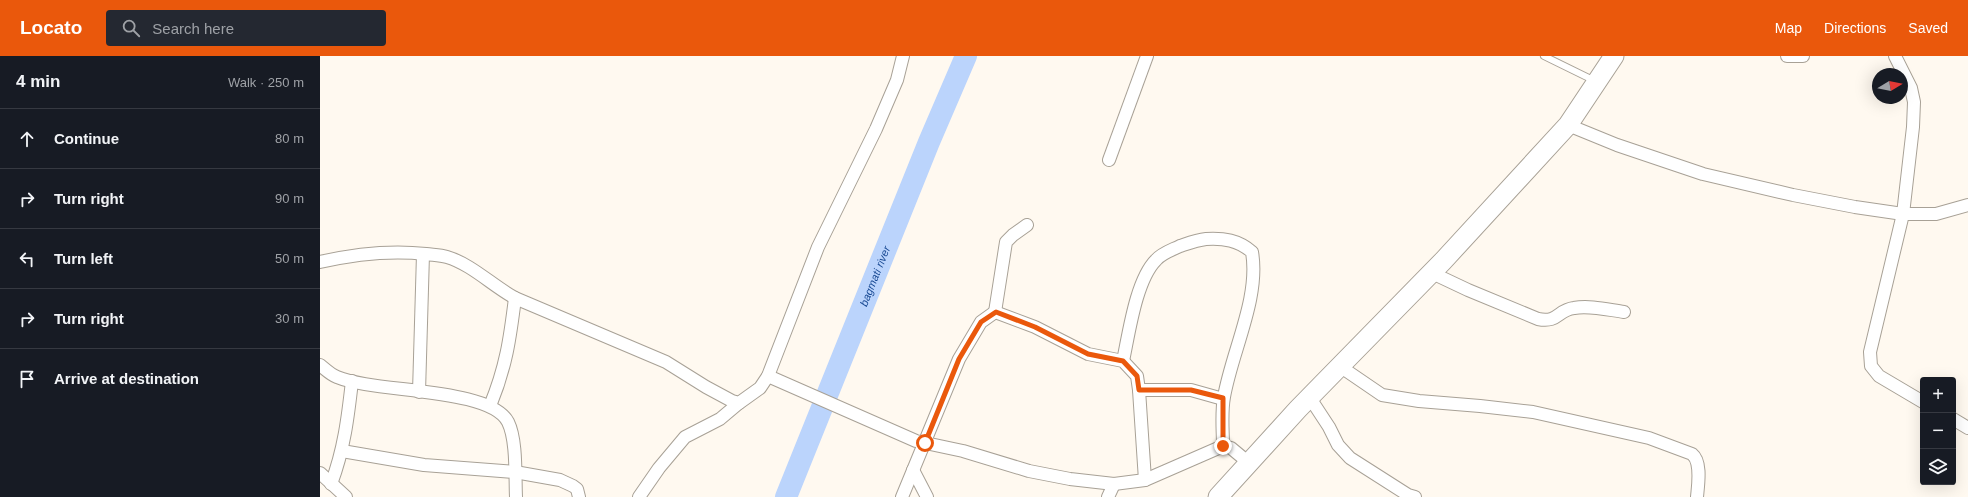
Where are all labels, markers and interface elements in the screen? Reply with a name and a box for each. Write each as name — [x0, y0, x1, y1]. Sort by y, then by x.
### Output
search box — [106, 10, 386, 46]
text: Locato — [20, 17, 82, 38]
icon: search — [120, 17, 142, 39]
text: Search here — [152, 20, 234, 37]
text: Map — [1775, 20, 1802, 36]
text: Directions — [1824, 20, 1886, 36]
text: Saved — [1908, 20, 1948, 36]
north arrow — [1872, 68, 1908, 104]
text: 4 min — [16, 72, 60, 91]
text: Walk · 250 m — [228, 75, 304, 90]
icon: ahead — [16, 128, 38, 150]
text: Continue — [54, 130, 119, 147]
text: 80 m — [275, 131, 304, 146]
icon: right — [16, 188, 38, 210]
text: Turn right — [54, 190, 124, 207]
text: 90 m — [275, 191, 304, 206]
water label: bagmati river — [857, 243, 893, 308]
icon: left — [16, 248, 38, 270]
text: Turn left — [54, 250, 113, 267]
text: 50 m — [275, 251, 304, 266]
icon: right — [16, 308, 38, 330]
text: Turn right — [54, 310, 124, 327]
text: 30 m — [275, 311, 304, 326]
icon: arrive — [16, 368, 38, 390]
text: Arrive at destination — [54, 370, 199, 387]
map controls — [1920, 377, 1956, 485]
button: + — [1920, 377, 1956, 413]
button: − — [1920, 413, 1956, 449]
route start — [916, 434, 934, 452]
route end — [1214, 437, 1232, 455]
button: layers — [1920, 449, 1956, 485]

